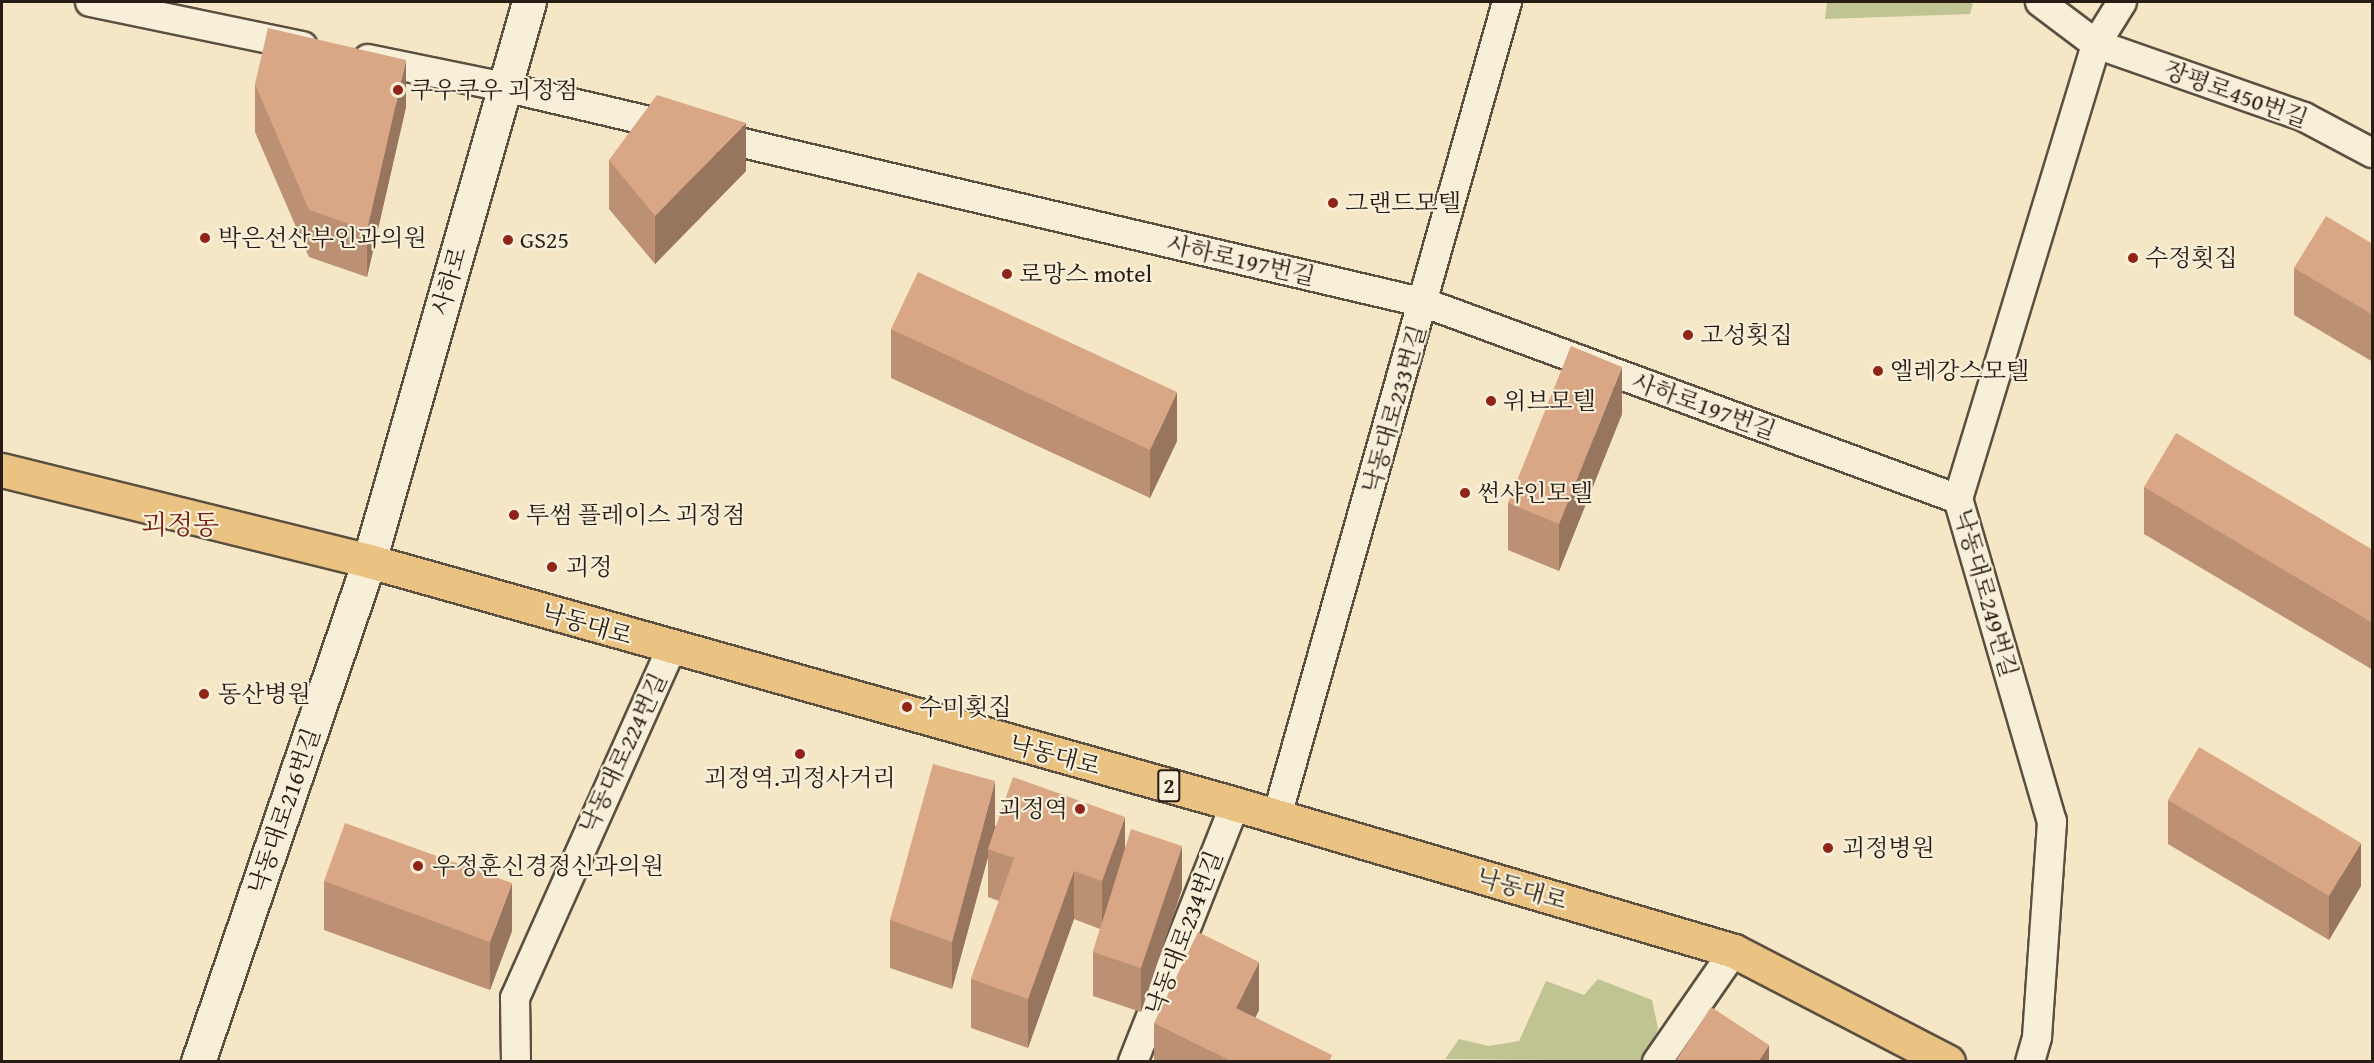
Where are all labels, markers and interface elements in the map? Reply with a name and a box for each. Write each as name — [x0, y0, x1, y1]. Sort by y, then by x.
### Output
street label: 장평로450번길 — [2160, 55, 2312, 133]
place label: 쿠우쿠우 괴정점 — [410, 76, 578, 104]
marker: 쿠우쿠우 괴정점 — [391, 83, 405, 97]
place label: 그랜드모텔 — [1345, 189, 1461, 217]
marker: 그랜드모텔 — [1326, 196, 1340, 210]
place label: 박은선산부인과의원 — [218, 224, 427, 252]
place label: GS25 — [520, 226, 569, 254]
marker: 박은선산부인과의원 — [196, 229, 214, 247]
street label: 사하로197번길 — [1164, 229, 1318, 291]
marker: GS25 — [501, 233, 515, 247]
street label: 사하로 — [426, 244, 472, 318]
place label: 수정횟집 — [2145, 244, 2238, 272]
marker: 수정횟집 — [2126, 251, 2140, 265]
place label: 로망스 motel — [1019, 260, 1152, 288]
marker: 로망스 motel — [1000, 267, 1014, 281]
place label: 고성횟집 — [1700, 321, 1793, 349]
street label: 낙동대로233번길 — [1356, 322, 1432, 496]
marker: 고성횟집 — [1681, 328, 1695, 342]
place label: 엘레강스모텔 — [1890, 357, 2029, 385]
marker: 엘레강스모텔 — [1871, 364, 1885, 378]
street label: 사하로197번길 — [1628, 367, 1780, 445]
place label: 위브모텔 — [1503, 387, 1596, 415]
marker: 위브모텔 — [1484, 394, 1498, 408]
place label: 썬샤인모텔 — [1477, 479, 1593, 507]
marker: 썬샤인모텔 — [1458, 486, 1472, 500]
place label: 투썸 플레이스 괴정점 — [526, 501, 745, 529]
street label: 낙동대로249번길 — [1948, 506, 2024, 680]
marker: 투썸 플레이스 괴정점 — [507, 508, 521, 522]
district label: 괴정동 — [141, 509, 219, 541]
place label: 괴정 — [566, 553, 612, 581]
marker: 괴정 — [543, 558, 561, 576]
street label: 낙동대로 — [538, 597, 636, 651]
street label: 낙동대로224번길 — [573, 668, 673, 838]
place label: 동산병원 — [218, 680, 311, 708]
marker: 동산병원 — [195, 685, 213, 703]
place label: 수미횟집 — [919, 693, 1012, 721]
marker: 수미횟집 — [900, 700, 914, 714]
street label: 낙동대로216번길 — [242, 724, 326, 898]
street label: 낙동대로 — [1006, 729, 1104, 781]
marker: 괴정역.괴정사거리 — [793, 747, 807, 761]
place label: 괴정역.괴정사거리 — [704, 764, 896, 792]
road number: 2 — [1157, 767, 1181, 805]
place label: 괴정역 — [998, 795, 1068, 823]
marker: 괴정역 — [1073, 802, 1087, 816]
place label: 괴정병원 — [1842, 834, 1935, 862]
marker: 괴정병원 — [1819, 839, 1837, 857]
street label: 낙동대로234번길 — [1139, 847, 1229, 1019]
place label: 우정훈신경정신과의원 — [432, 852, 664, 880]
marker: 우정훈신경정신과의원 — [409, 857, 427, 875]
street label: 낙동대로 — [1473, 862, 1571, 916]

